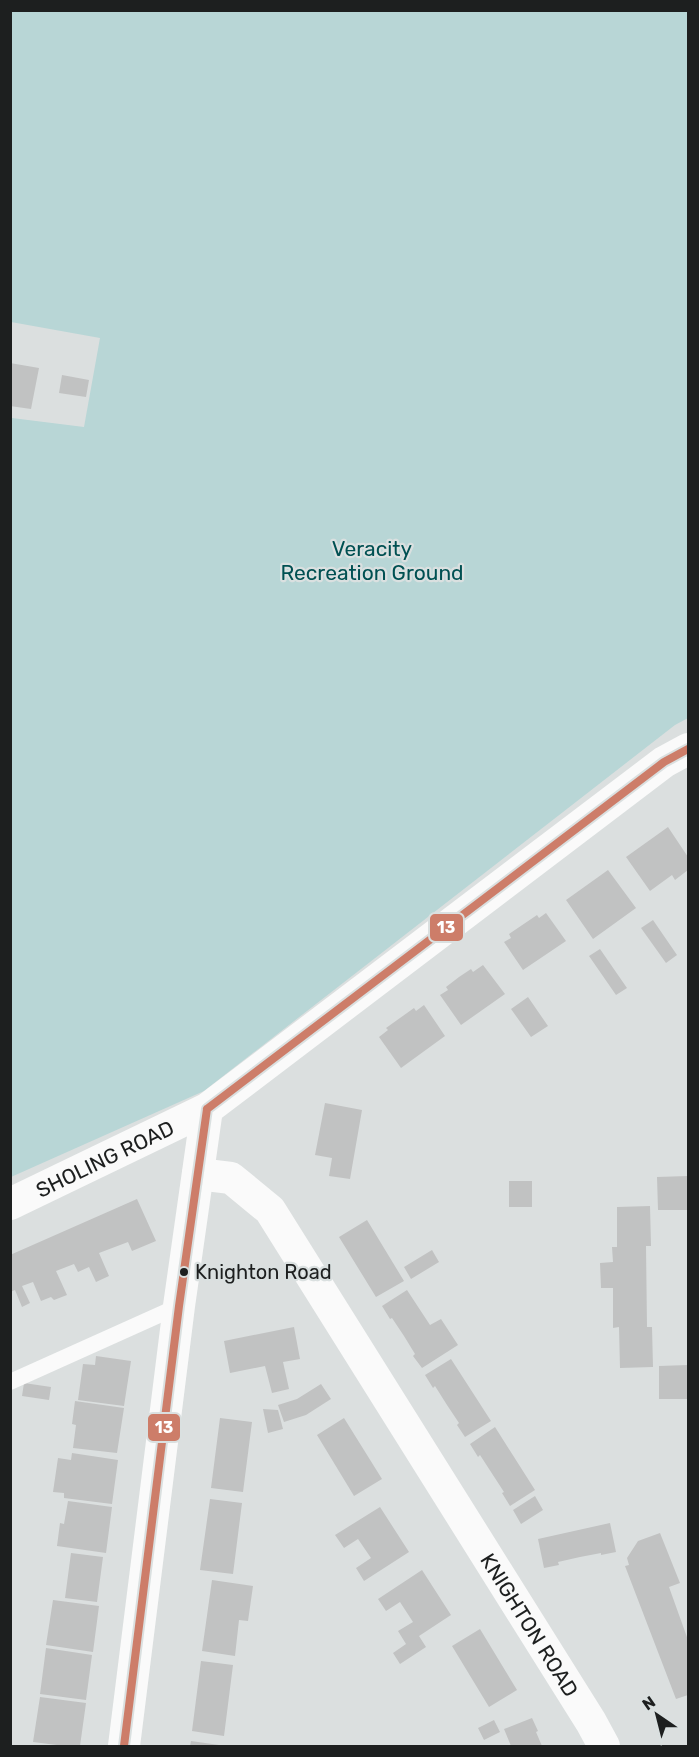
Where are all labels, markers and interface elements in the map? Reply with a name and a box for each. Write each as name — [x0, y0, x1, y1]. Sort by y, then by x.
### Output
park label: Veracity Recreation Ground — [280, 536, 464, 585]
line badge: 13 — [429, 913, 464, 942]
text: 13 — [437, 918, 455, 937]
street label: SHOLING ROAD — [32, 1115, 178, 1202]
place label: Knighton Road — [195, 1260, 332, 1284]
marker: Knighton Road — [178, 1266, 190, 1278]
line badge: 13 — [147, 1413, 181, 1442]
text: 13 — [155, 1418, 173, 1437]
street label: KNIGHTON ROAD — [476, 1548, 584, 1701]
north arrow — [627, 1685, 687, 1745]
text: N — [639, 1692, 659, 1714]

